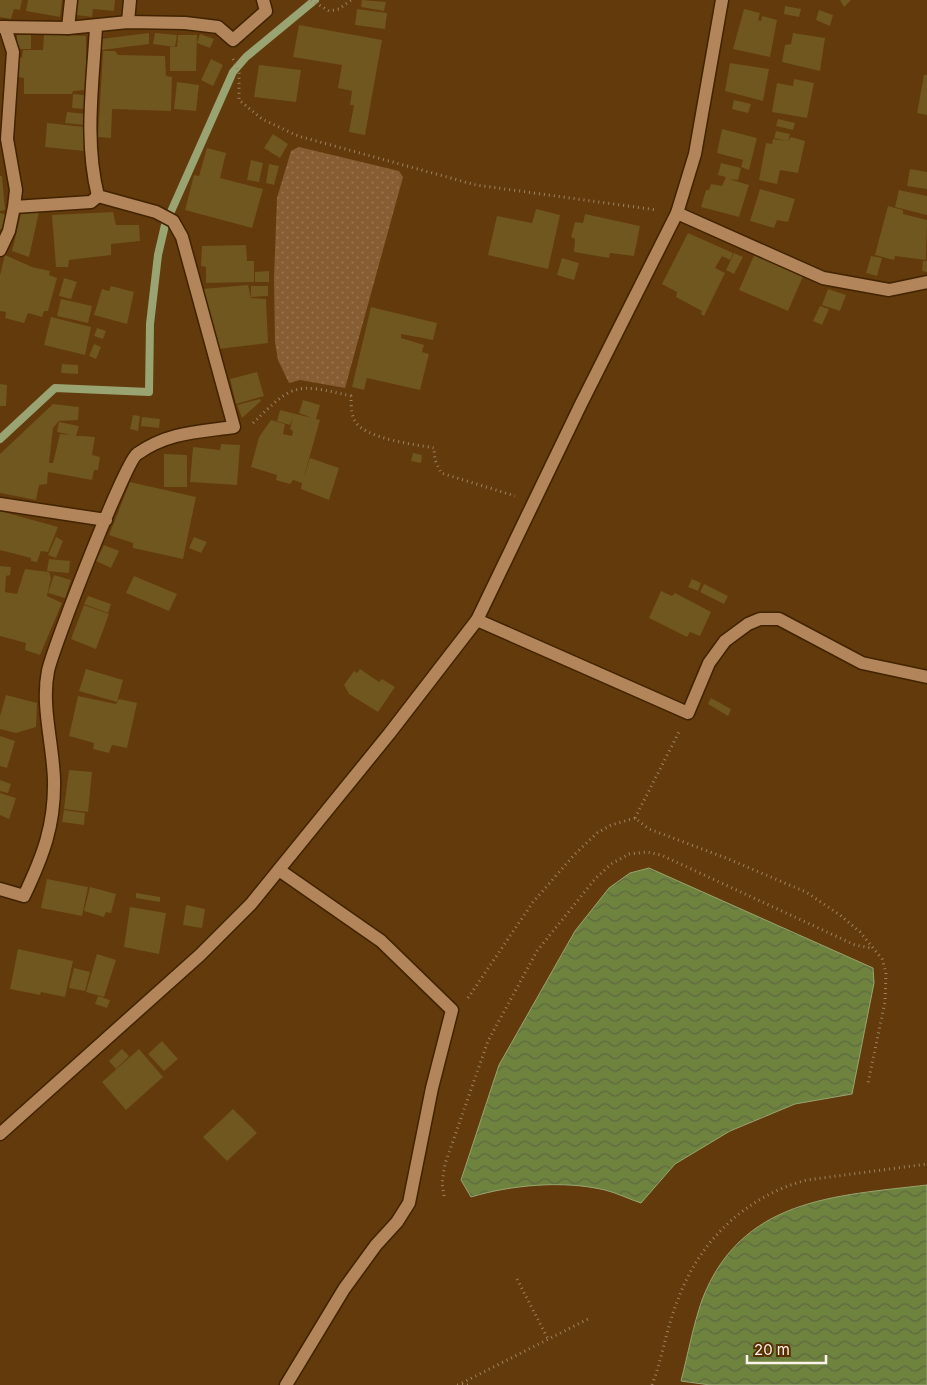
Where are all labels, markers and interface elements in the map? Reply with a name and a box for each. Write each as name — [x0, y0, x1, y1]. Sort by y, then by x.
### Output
scale bar — [747, 1332, 826, 1364]
text: 20 m — [754, 1340, 790, 1359]

